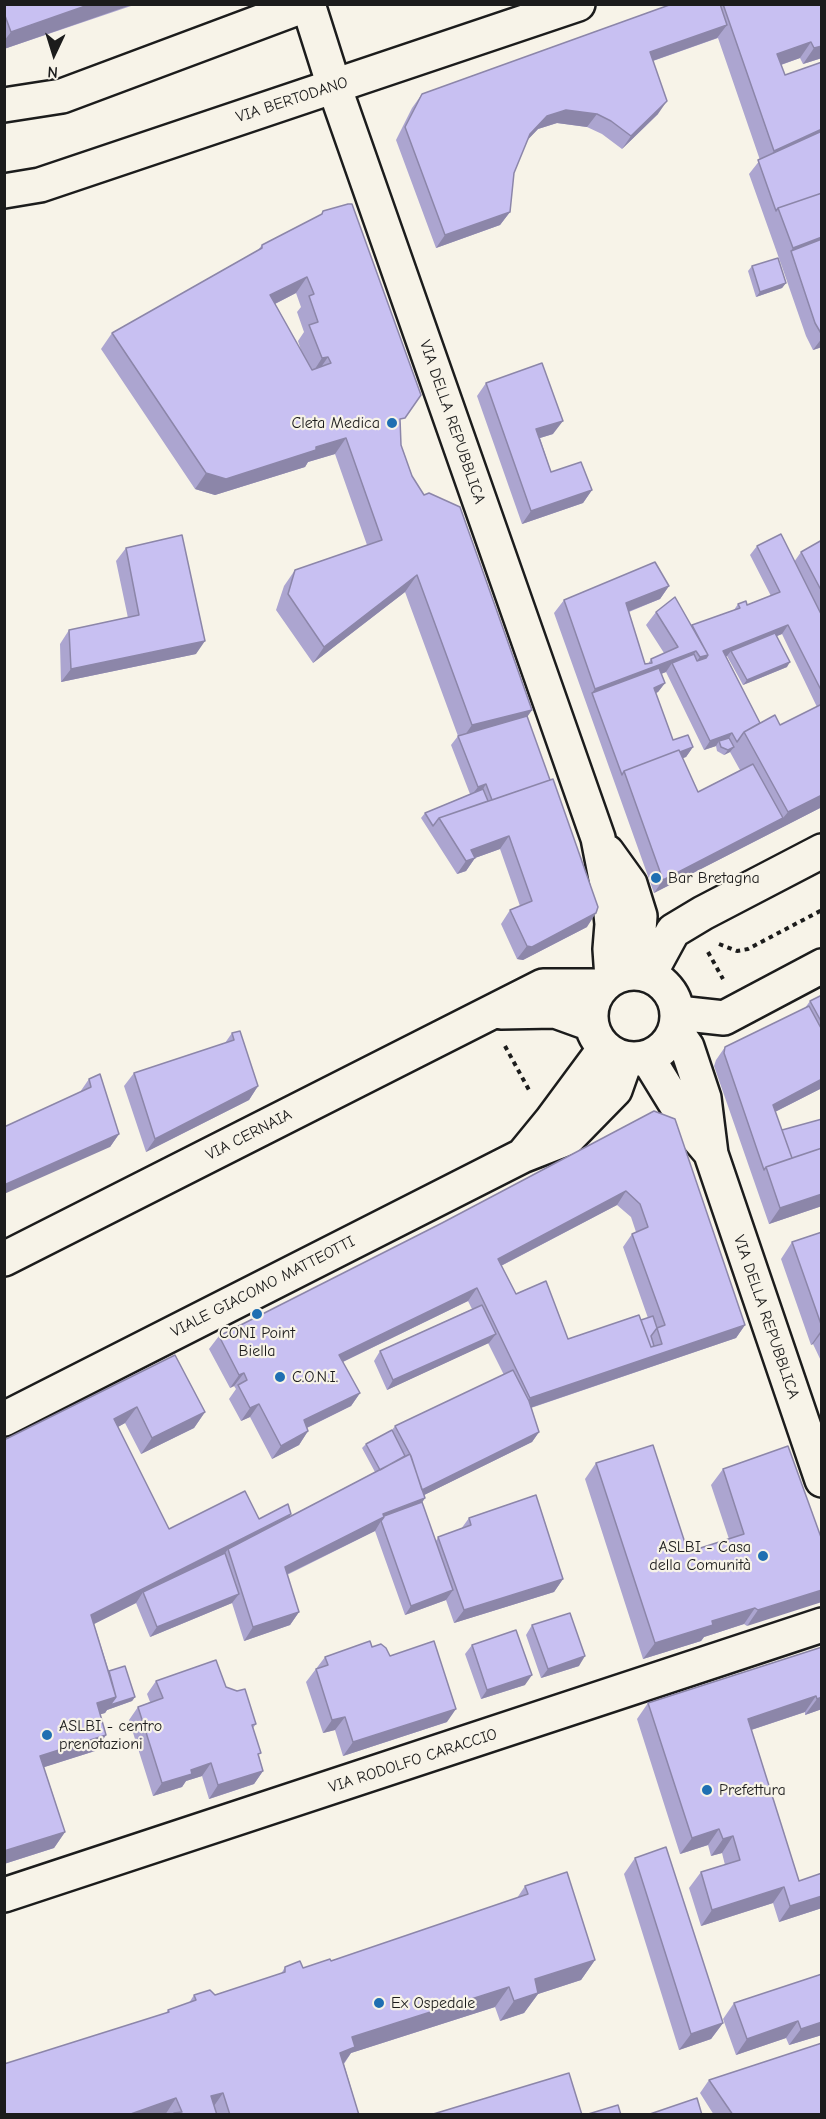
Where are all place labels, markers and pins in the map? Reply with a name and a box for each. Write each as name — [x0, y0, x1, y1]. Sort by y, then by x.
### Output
place label: Cleta Medica — [291, 413, 380, 433]
marker: Cleta Medica — [385, 416, 399, 430]
place label: Bar Bretagna — [668, 868, 760, 888]
marker: Bar Bretagna — [649, 871, 663, 885]
marker: CONI Point Biella — [250, 1307, 264, 1321]
place label: CONI Point Biella — [219, 1323, 295, 1361]
place label: C.O.N.I. — [292, 1367, 338, 1387]
marker: C.O.N.I. — [273, 1370, 287, 1384]
place label: ASLBI - Casa della Comunità — [649, 1537, 751, 1575]
marker: ASLBI - Casa della Comunità — [756, 1549, 770, 1563]
place label: ASLBI - centro prenotazioni — [59, 1716, 162, 1754]
marker: ASLBI - centro prenotazioni — [40, 1728, 54, 1742]
place label: Prefettura — [719, 1780, 786, 1800]
marker: Prefettura — [700, 1783, 714, 1797]
place label: Ex Ospedale — [391, 1993, 475, 2013]
marker: Ex Ospedale — [372, 1996, 386, 2010]

